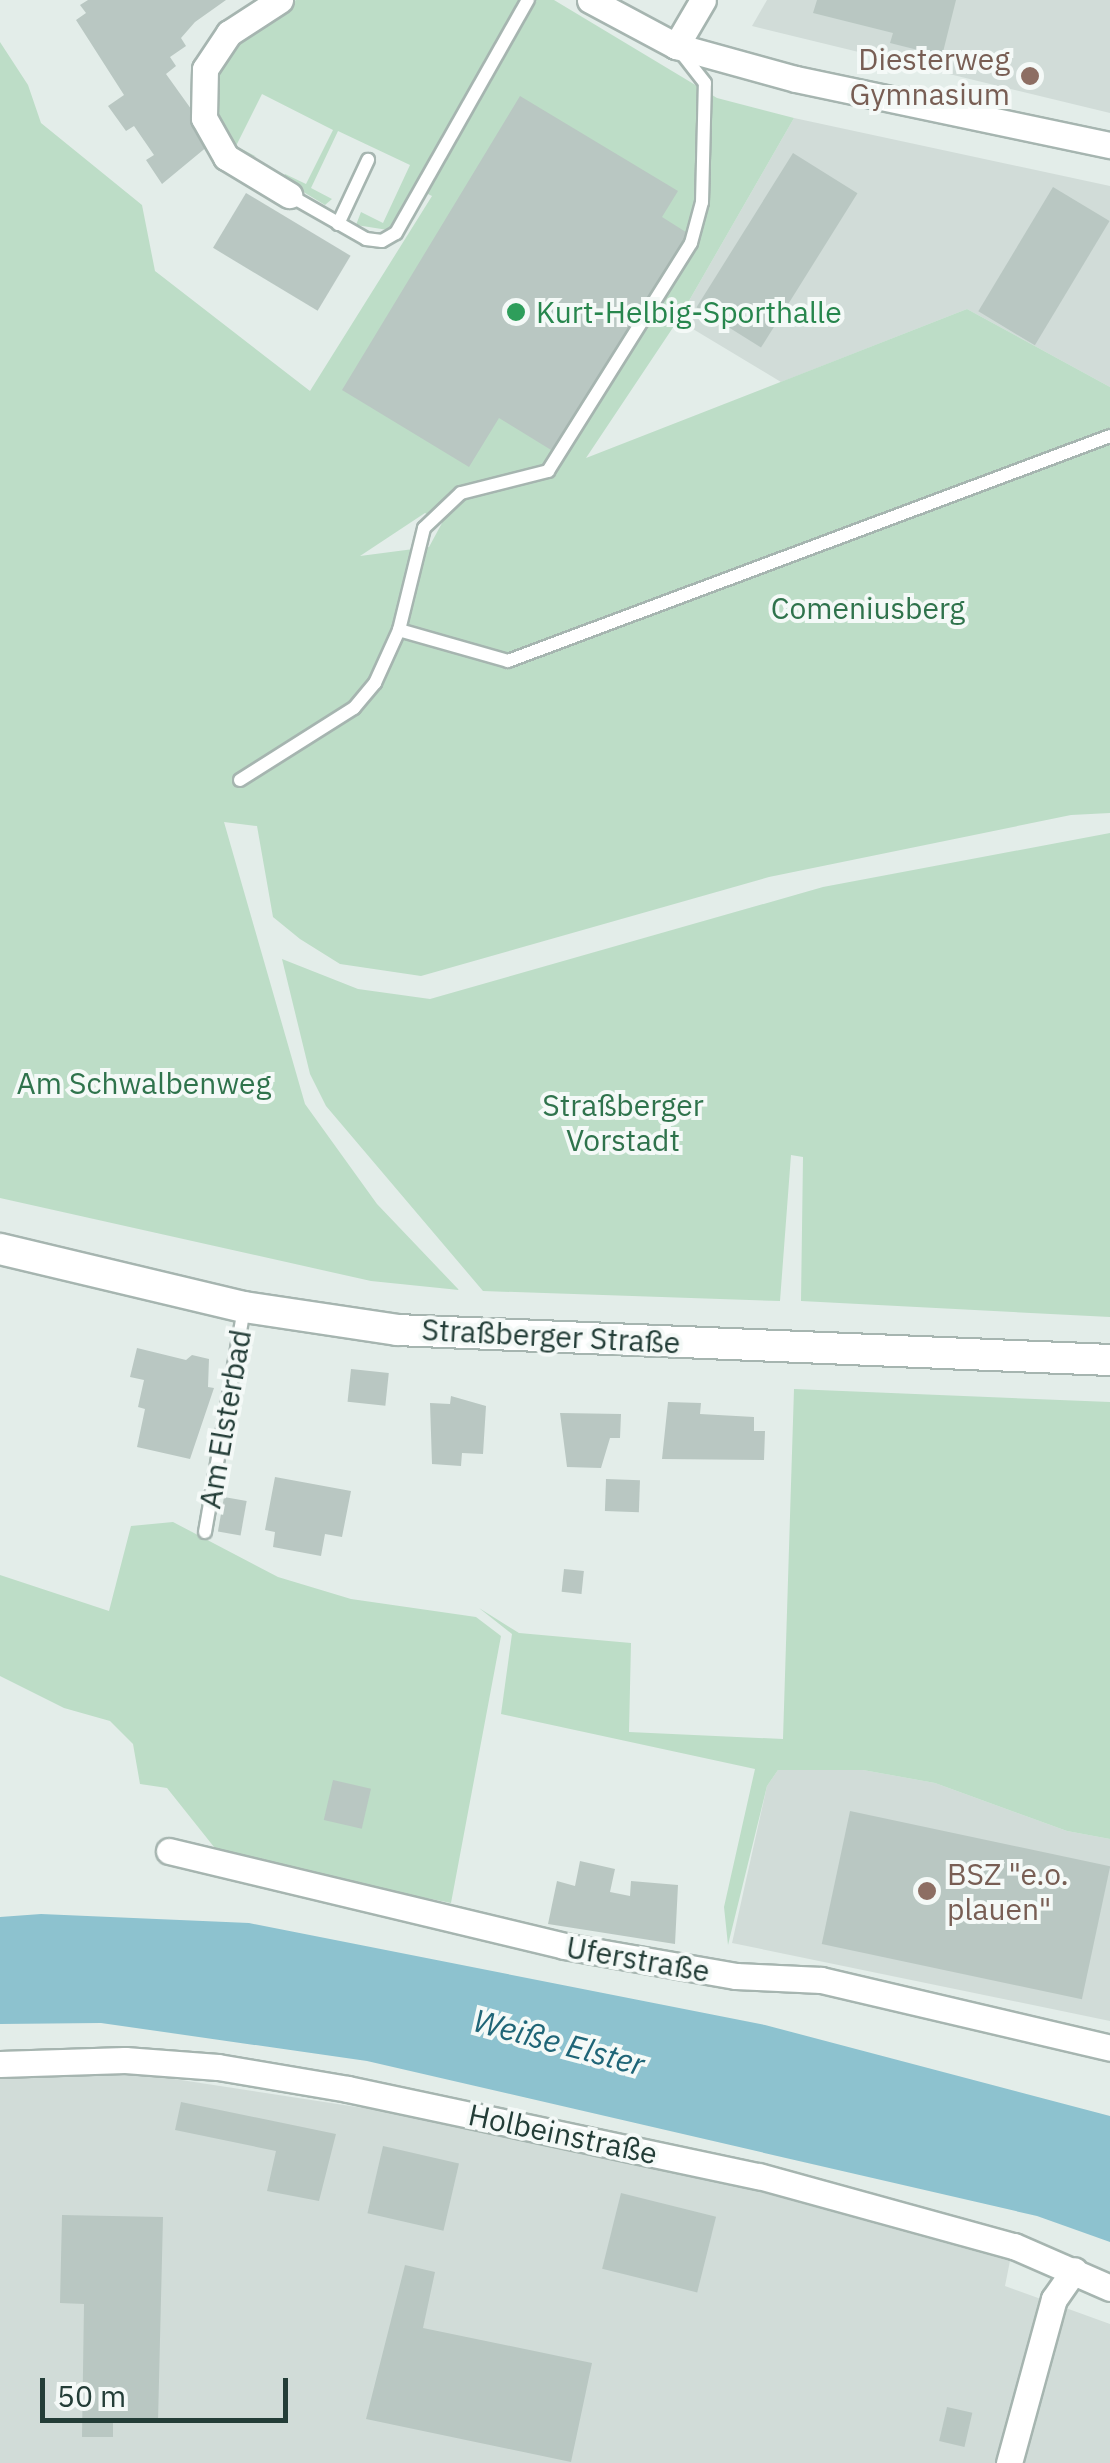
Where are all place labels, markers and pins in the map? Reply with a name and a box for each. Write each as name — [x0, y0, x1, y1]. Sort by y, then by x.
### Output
place label: Diesterweg Gymnasium — [850, 41, 1010, 112]
marker: Diesterweg Gymnasium — [1019, 65, 1041, 87]
place label: Kurt-Helbig-Sporthalle — [536, 294, 842, 330]
marker: Kurt-Helbig-Sporthalle — [505, 301, 527, 323]
place label: BSZ "e.o. plauen" — [947, 1856, 1069, 1926]
marker: BSZ "e.o. plauen" — [916, 1880, 938, 1902]

